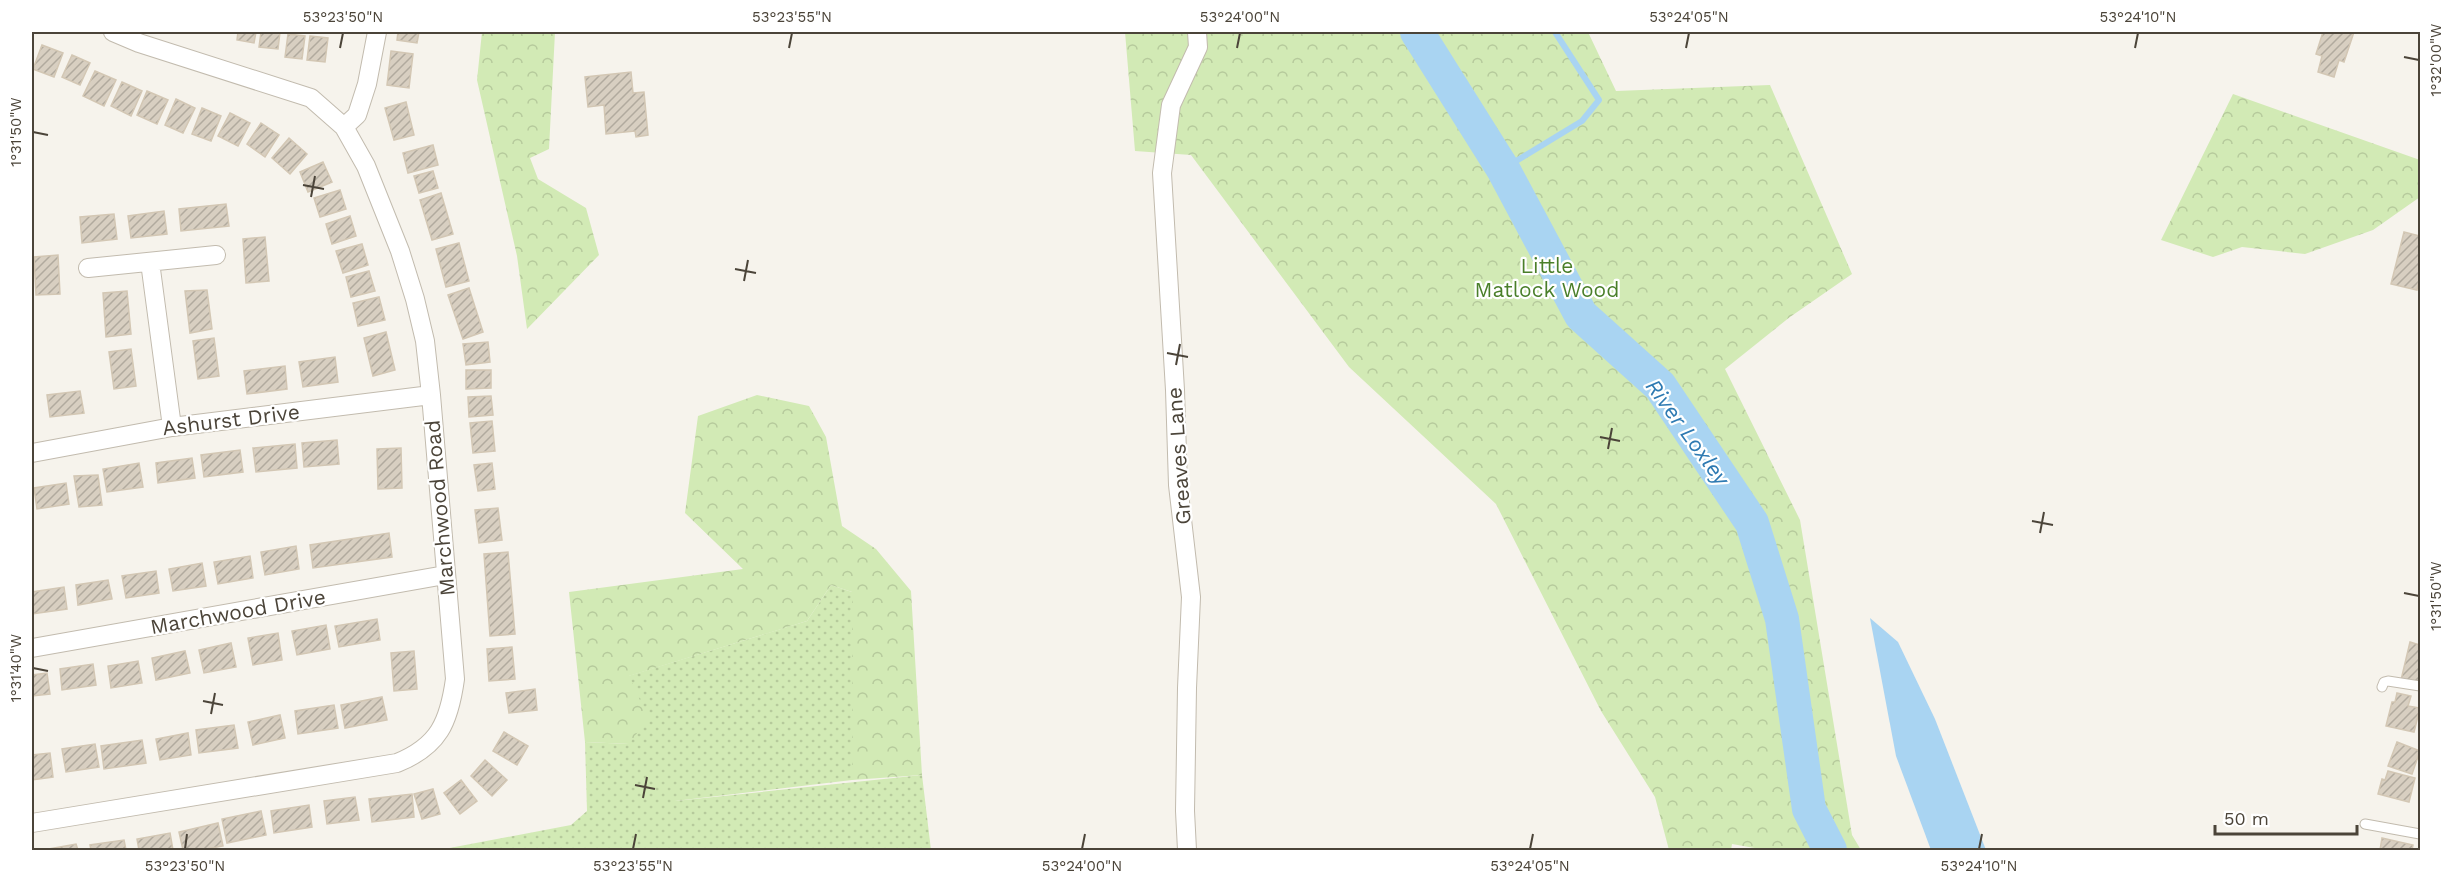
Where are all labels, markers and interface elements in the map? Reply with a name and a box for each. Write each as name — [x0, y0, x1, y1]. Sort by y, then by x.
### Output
text: 53°23'50"N — [303, 8, 383, 26]
text: 53°23'55"N — [752, 8, 832, 26]
text: 53°24'00"N — [1200, 8, 1280, 26]
text: 53°24'05"N — [1649, 8, 1729, 26]
text: 53°24'10"N — [2100, 8, 2176, 26]
text: 1°32'00"W — [2427, 24, 2445, 96]
text: 1°31'50"W — [7, 97, 25, 167]
park label: Little Matlock Wood — [1475, 253, 1619, 302]
water label: River Loxley — [1641, 374, 1736, 492]
street label: Greaves Lane — [1161, 386, 1196, 526]
street label: Ashurst Drive — [161, 399, 301, 440]
street label: Marchwood Road — [419, 419, 460, 597]
text: 1°31'50"W — [2427, 561, 2445, 631]
street label: Marchwood Drive — [148, 584, 327, 639]
text: 1°31'40"W — [7, 634, 25, 702]
scale bar — [2215, 798, 2358, 836]
text: 50 m — [2224, 808, 2269, 829]
text: 53°23'50"N — [145, 857, 225, 875]
text: 53°23'55"N — [593, 857, 673, 875]
text: 53°24'00"N — [1042, 857, 1122, 875]
text: 53°24'05"N — [1490, 857, 1570, 875]
text: 53°24'10"N — [1941, 857, 2017, 875]

